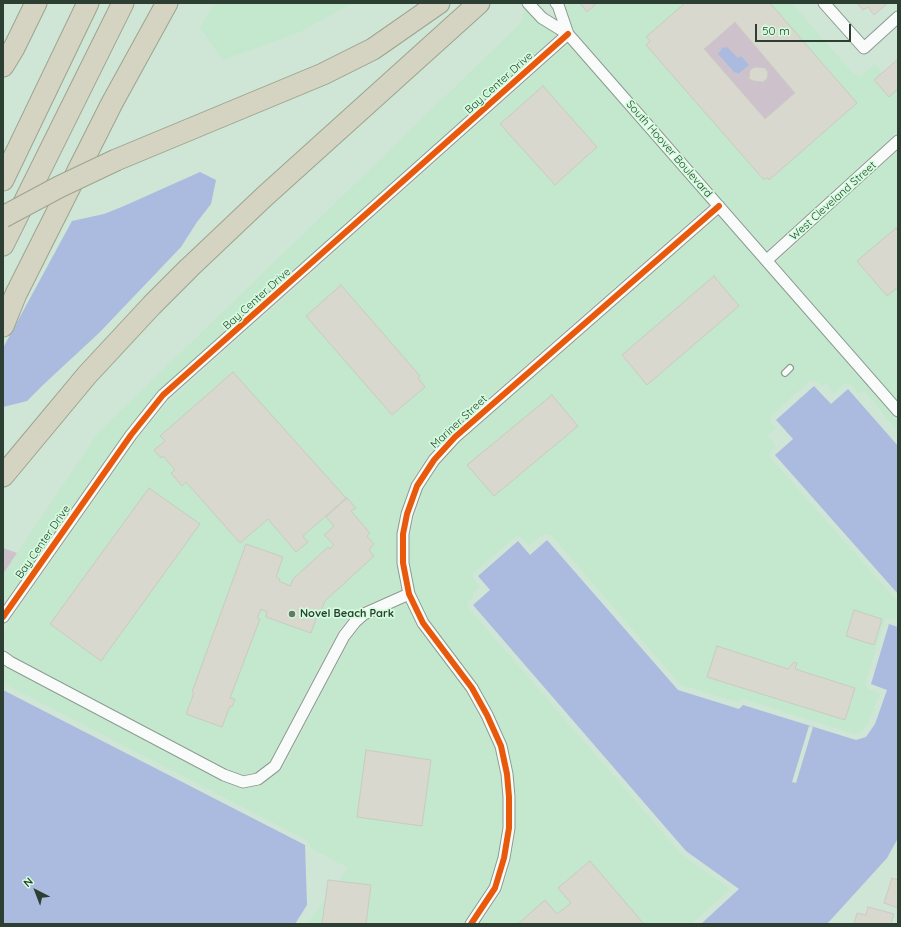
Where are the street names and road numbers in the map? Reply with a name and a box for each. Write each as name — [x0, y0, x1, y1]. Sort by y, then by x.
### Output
street label: Bay Center Drive — [462, 49, 536, 117]
street label: South Hoover Boulevard — [623, 98, 715, 200]
street label: West Cleveland Street — [787, 159, 879, 243]
street label: Bay Center Drive — [220, 265, 294, 333]
street label: Mariner Street — [428, 393, 490, 451]
street label: Bay Center Drive — [13, 503, 73, 581]

